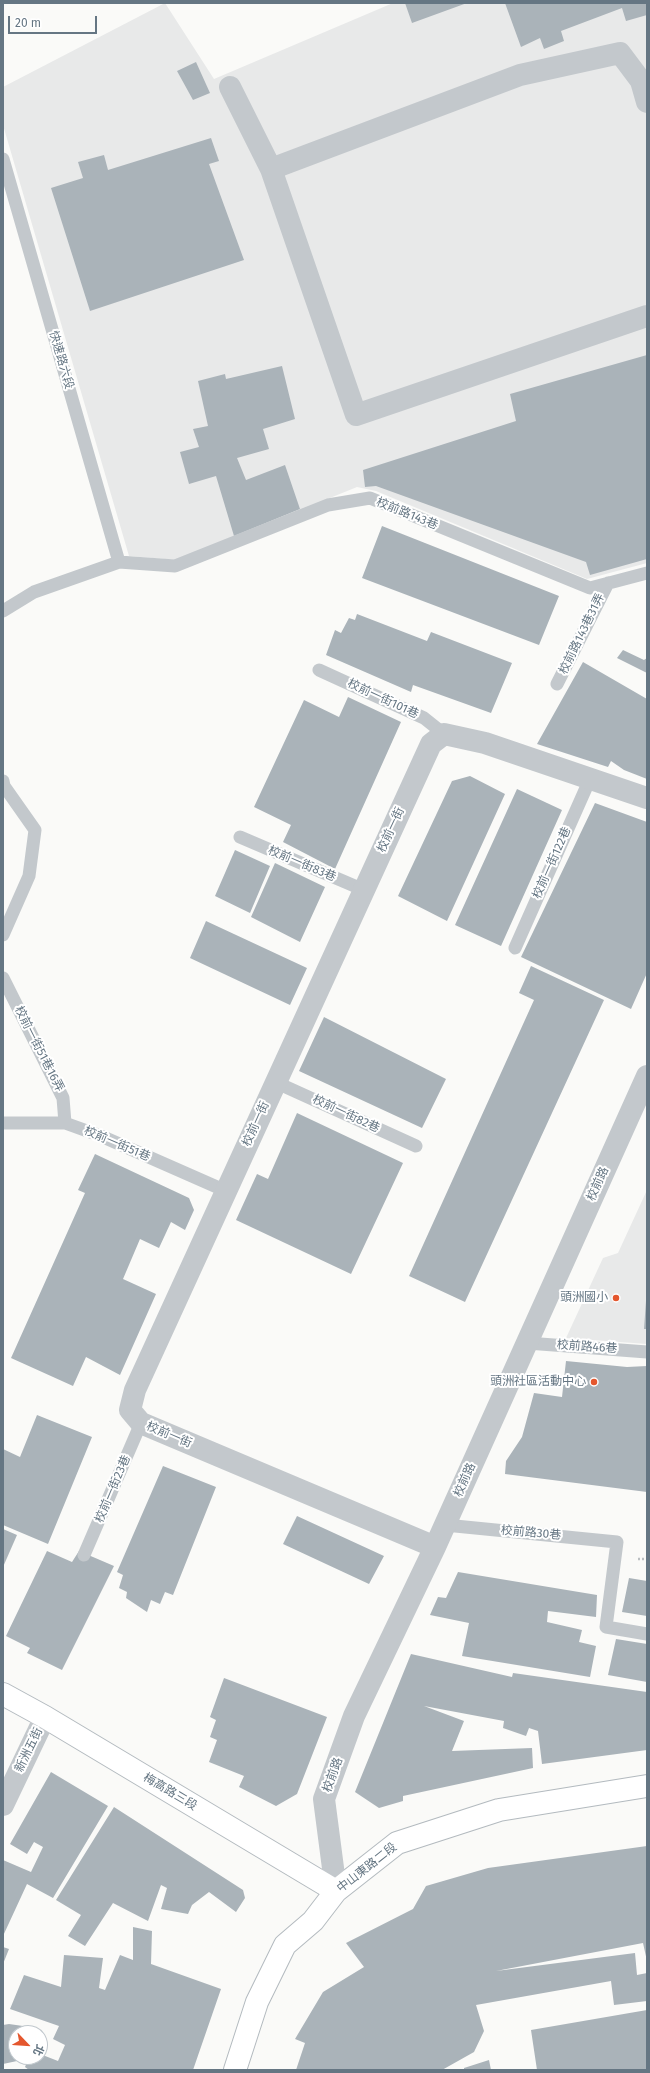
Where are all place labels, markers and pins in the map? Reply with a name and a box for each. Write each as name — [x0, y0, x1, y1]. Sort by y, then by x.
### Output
place label: 頭洲國小 — [560, 1291, 608, 1305]
marker: 頭洲國小 — [611, 1293, 621, 1303]
place label: 頭洲社區活動中心 — [490, 1375, 586, 1389]
marker: 頭洲社區活動中心 — [589, 1377, 599, 1387]

